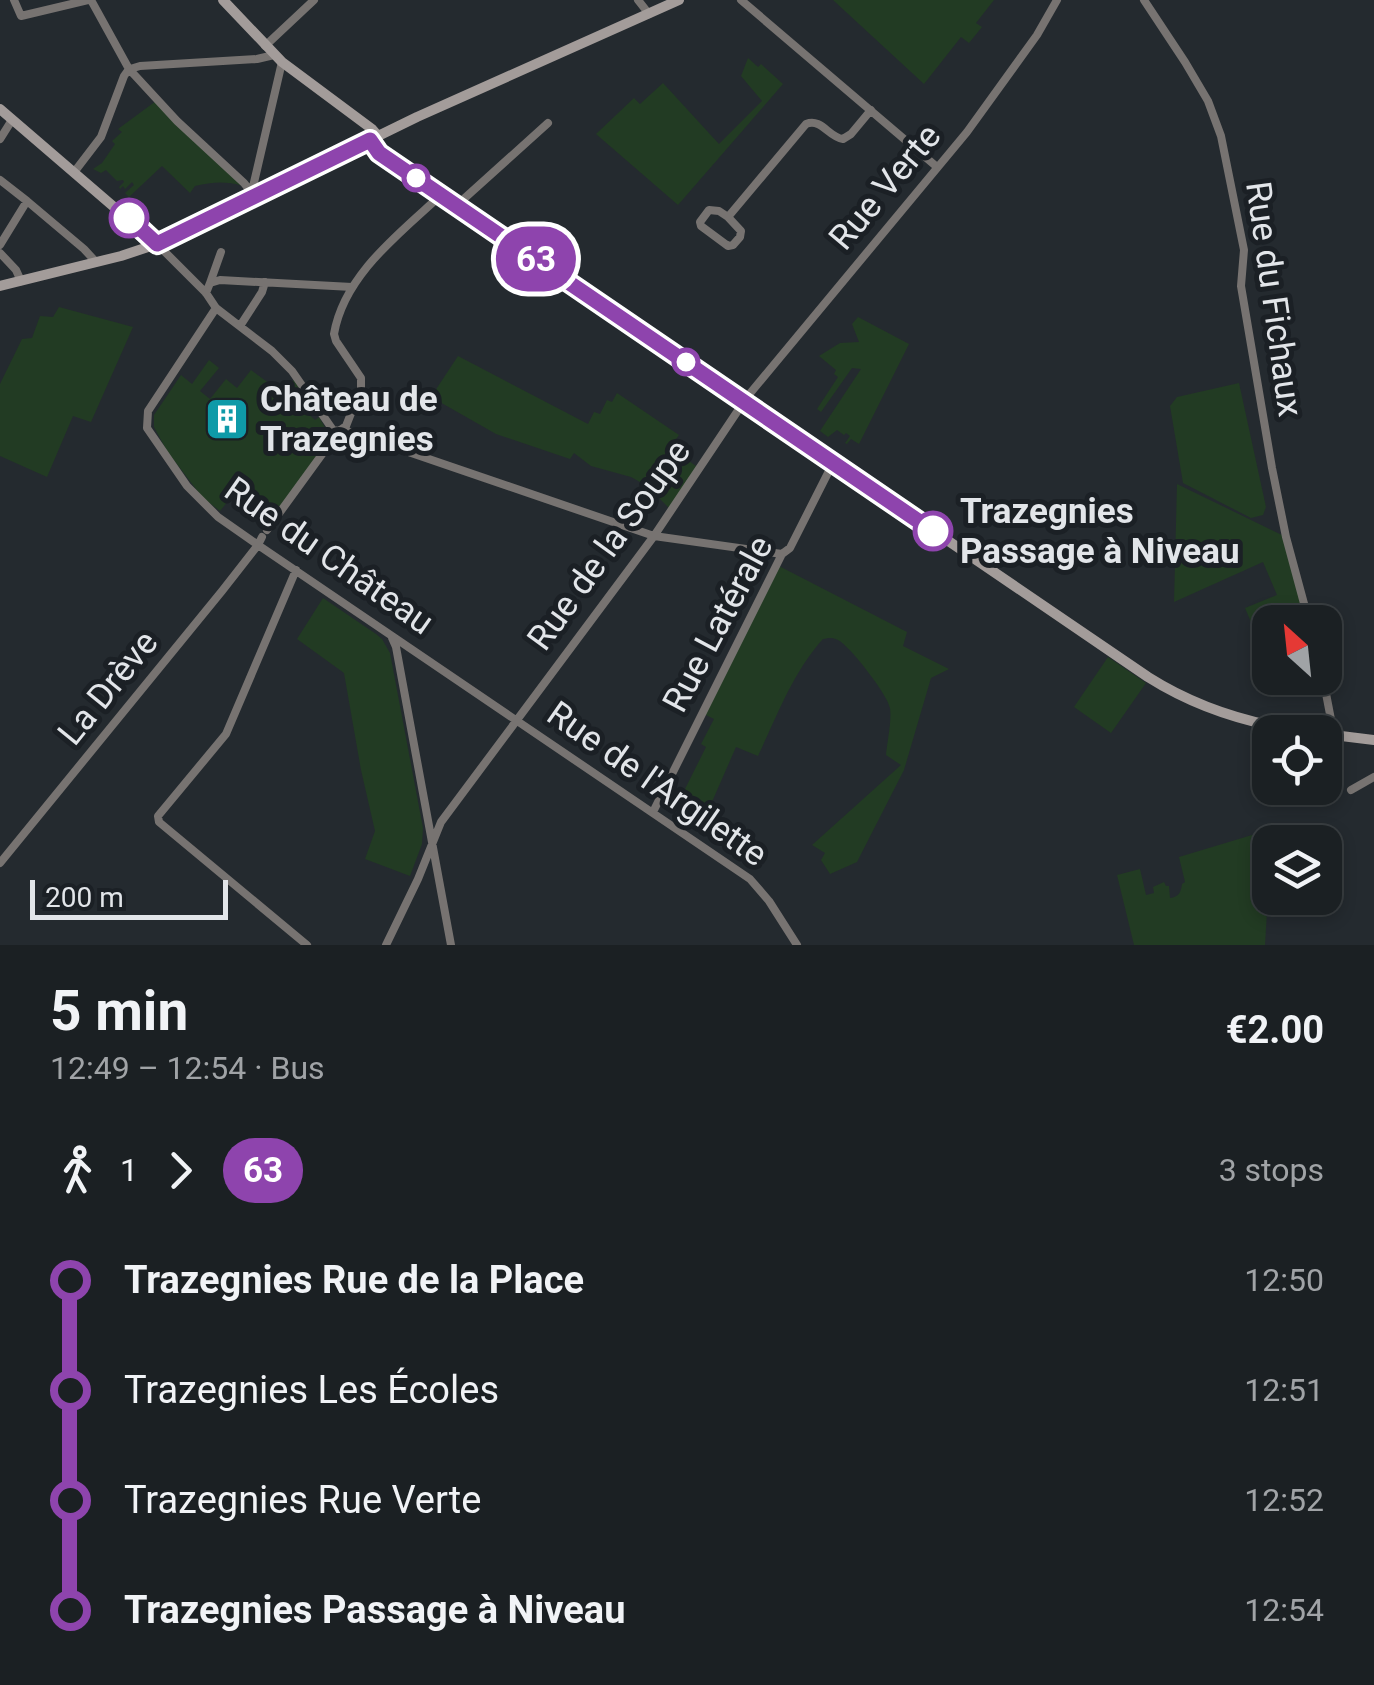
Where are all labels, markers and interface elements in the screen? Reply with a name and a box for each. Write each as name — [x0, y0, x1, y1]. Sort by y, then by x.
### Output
street label: Rue Verte — [821, 116, 949, 258]
unlabelled marker — [403, 165, 429, 191]
street label: Rue du Fichaux — [1237, 179, 1311, 419]
unlabelled marker — [110, 199, 148, 237]
line badge: 63 — [491, 226, 581, 292]
text: 63 — [516, 239, 556, 280]
unlabelled marker — [673, 349, 699, 375]
place label: Château de Trazegnies — [260, 379, 438, 460]
building icon: Château de Trazegnies — [204, 396, 250, 442]
street label: Rue de la Soupe — [519, 432, 699, 658]
street label: Rue du Château — [217, 469, 441, 643]
place label: Trazegnies Passage à Niveau — [960, 491, 1240, 572]
marker: Trazegnies Passage à Niveau — [914, 512, 952, 550]
street label: Rue Latérale — [655, 529, 781, 719]
north arrow — [1252, 605, 1342, 695]
map controls — [1252, 605, 1342, 915]
street label: La Drève — [50, 623, 166, 753]
street label: Rue de l'Argilette — [539, 693, 775, 875]
button: locate — [1252, 715, 1342, 805]
button: layers — [1252, 825, 1342, 915]
scale bar — [30, 875, 228, 920]
text: 200 m — [45, 881, 124, 914]
text: 5 min — [50, 979, 188, 1043]
text: €2.00 — [1226, 1008, 1324, 1052]
text: 12:49 – 12:54 · Bus — [50, 1049, 325, 1087]
icon: walk — [50, 1143, 105, 1198]
icon: forward — [153, 1143, 208, 1198]
text: 63 — [243, 1150, 283, 1191]
text: 1 — [120, 1151, 138, 1189]
text: 3 stops — [1219, 1151, 1324, 1189]
text: Trazegnies Rue de la Place — [124, 1258, 584, 1302]
text: 12:50 — [1244, 1261, 1324, 1299]
text: Trazegnies Les Écoles — [124, 1368, 499, 1412]
text: 12:51 — [1244, 1371, 1324, 1409]
text: Trazegnies Rue Verte — [124, 1478, 481, 1522]
text: 12:52 — [1244, 1481, 1324, 1519]
text: Trazegnies Passage à Niveau — [124, 1588, 626, 1632]
text: 12:54 — [1244, 1591, 1324, 1629]

